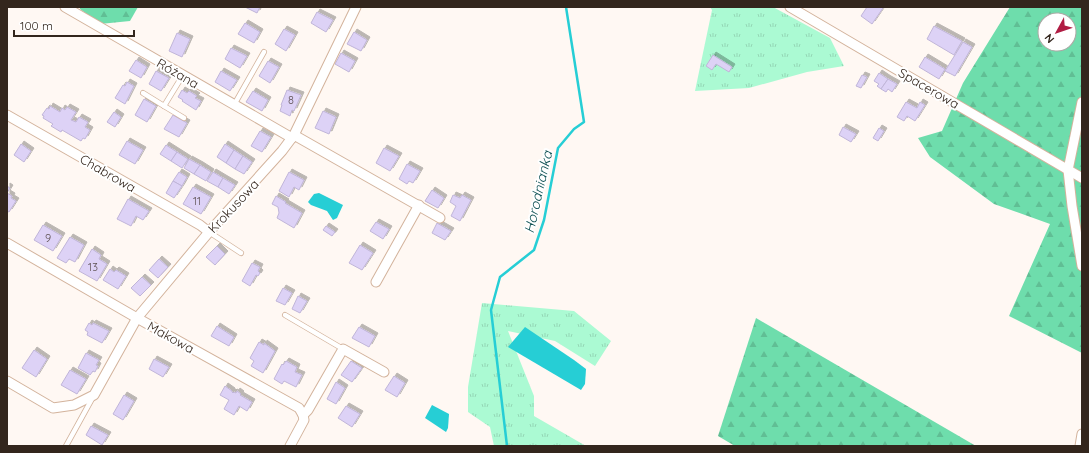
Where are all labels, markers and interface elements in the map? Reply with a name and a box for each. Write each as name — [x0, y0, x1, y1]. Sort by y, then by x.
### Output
scale bar — [14, 12, 134, 38]
north arrow — [1037, 12, 1077, 52]
text: 100 m — [20, 18, 53, 33]
text: N — [1041, 31, 1057, 46]
street label: Różana — [154, 55, 202, 91]
street label: Spacerowa — [896, 64, 962, 112]
house number: 8 — [288, 93, 294, 107]
water label: Horodnianka — [520, 148, 557, 235]
street label: Chabrowa — [77, 151, 139, 195]
street label: Krokusowa — [204, 176, 262, 236]
house number: 11 — [193, 194, 201, 208]
house number: 9 — [45, 231, 51, 245]
house number: 13 — [88, 260, 98, 274]
street label: Makowa — [145, 318, 197, 356]

